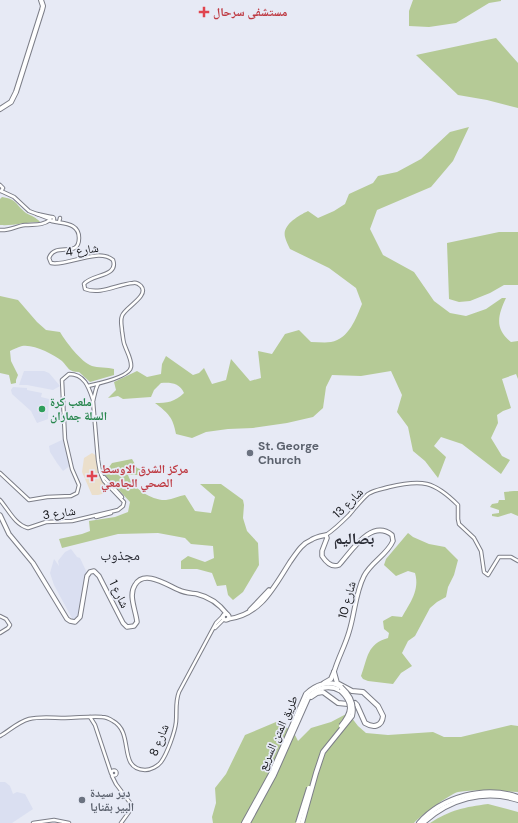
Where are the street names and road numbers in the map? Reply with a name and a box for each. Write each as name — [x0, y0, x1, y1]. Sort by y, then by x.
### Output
street label: شارع 4 — [64, 240, 100, 260]
street label: شارع 13 — [329, 484, 367, 522]
street label: شارع 3 — [41, 503, 77, 523]
street label: شارع 1 — [105, 577, 133, 611]
street label: شارع 10 — [334, 580, 360, 620]
street label: طريق المتن السريع — [254, 693, 302, 773]
street label: شارع 8 — [145, 721, 173, 758]

